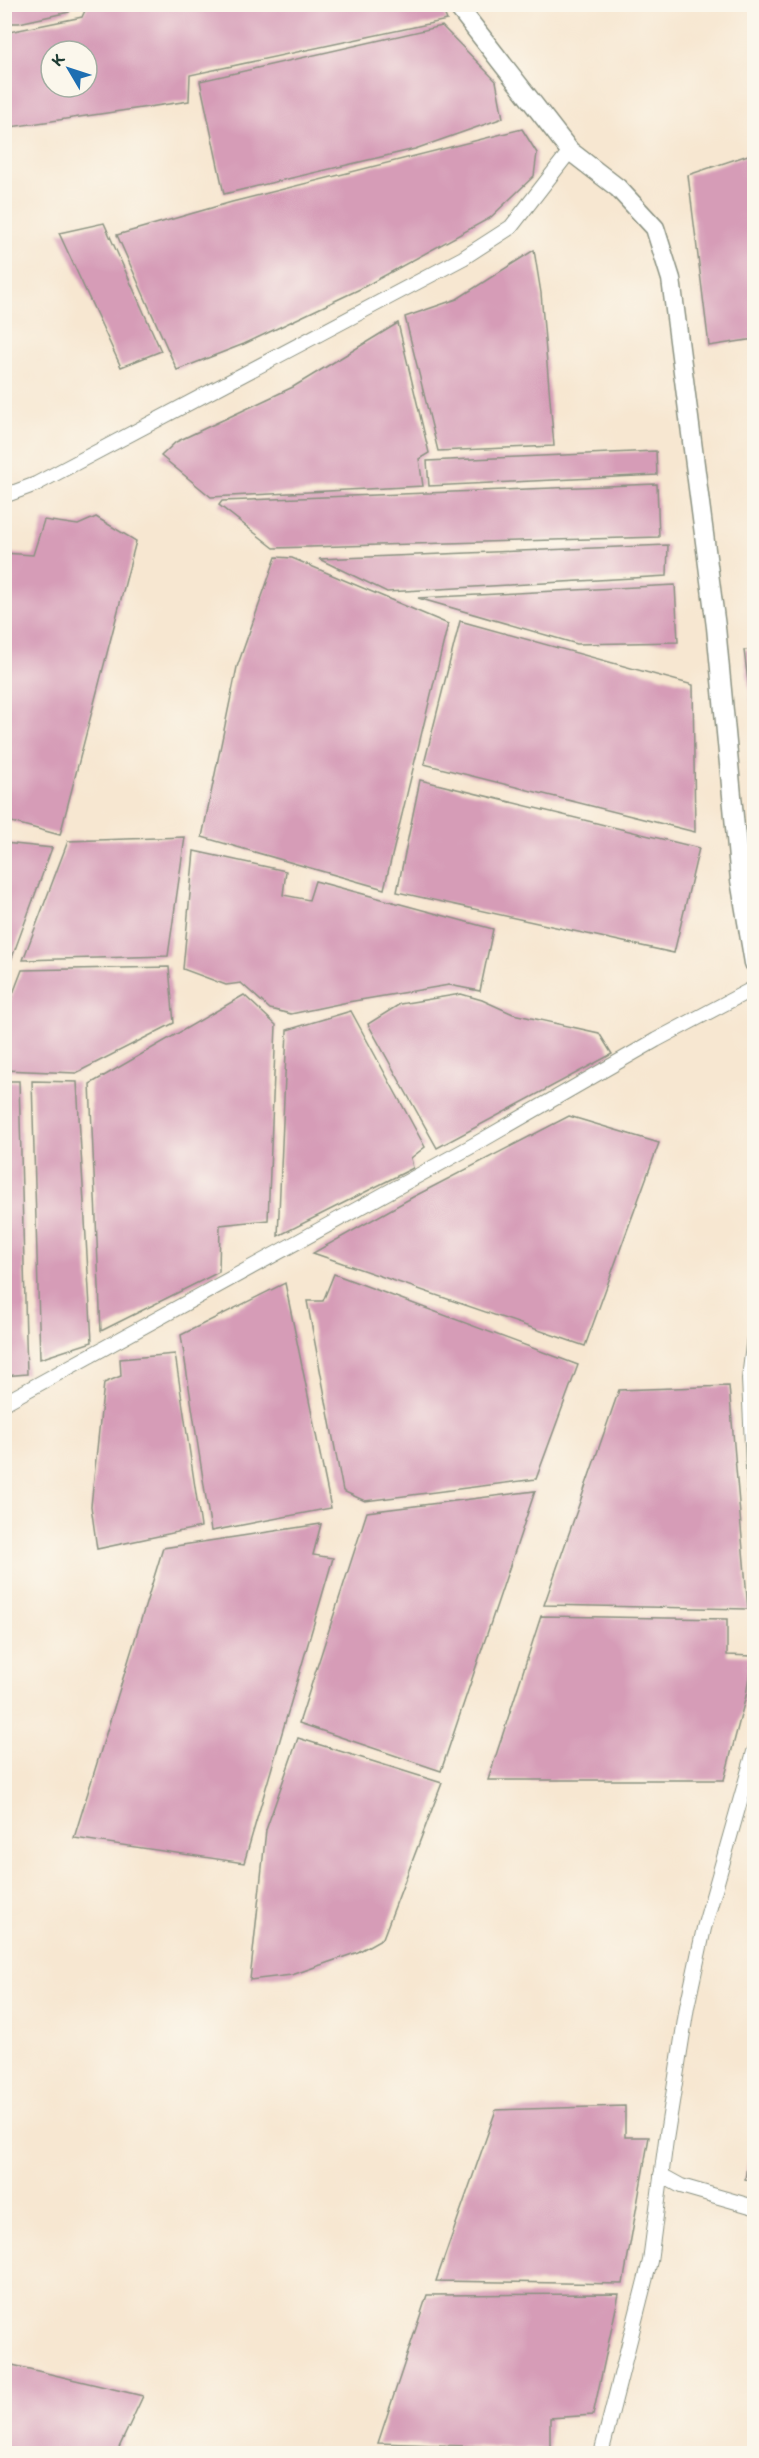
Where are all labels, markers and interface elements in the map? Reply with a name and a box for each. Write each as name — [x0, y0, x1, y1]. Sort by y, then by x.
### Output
north arrow — [39, 39, 99, 99]
text: K — [47, 49, 69, 70]

